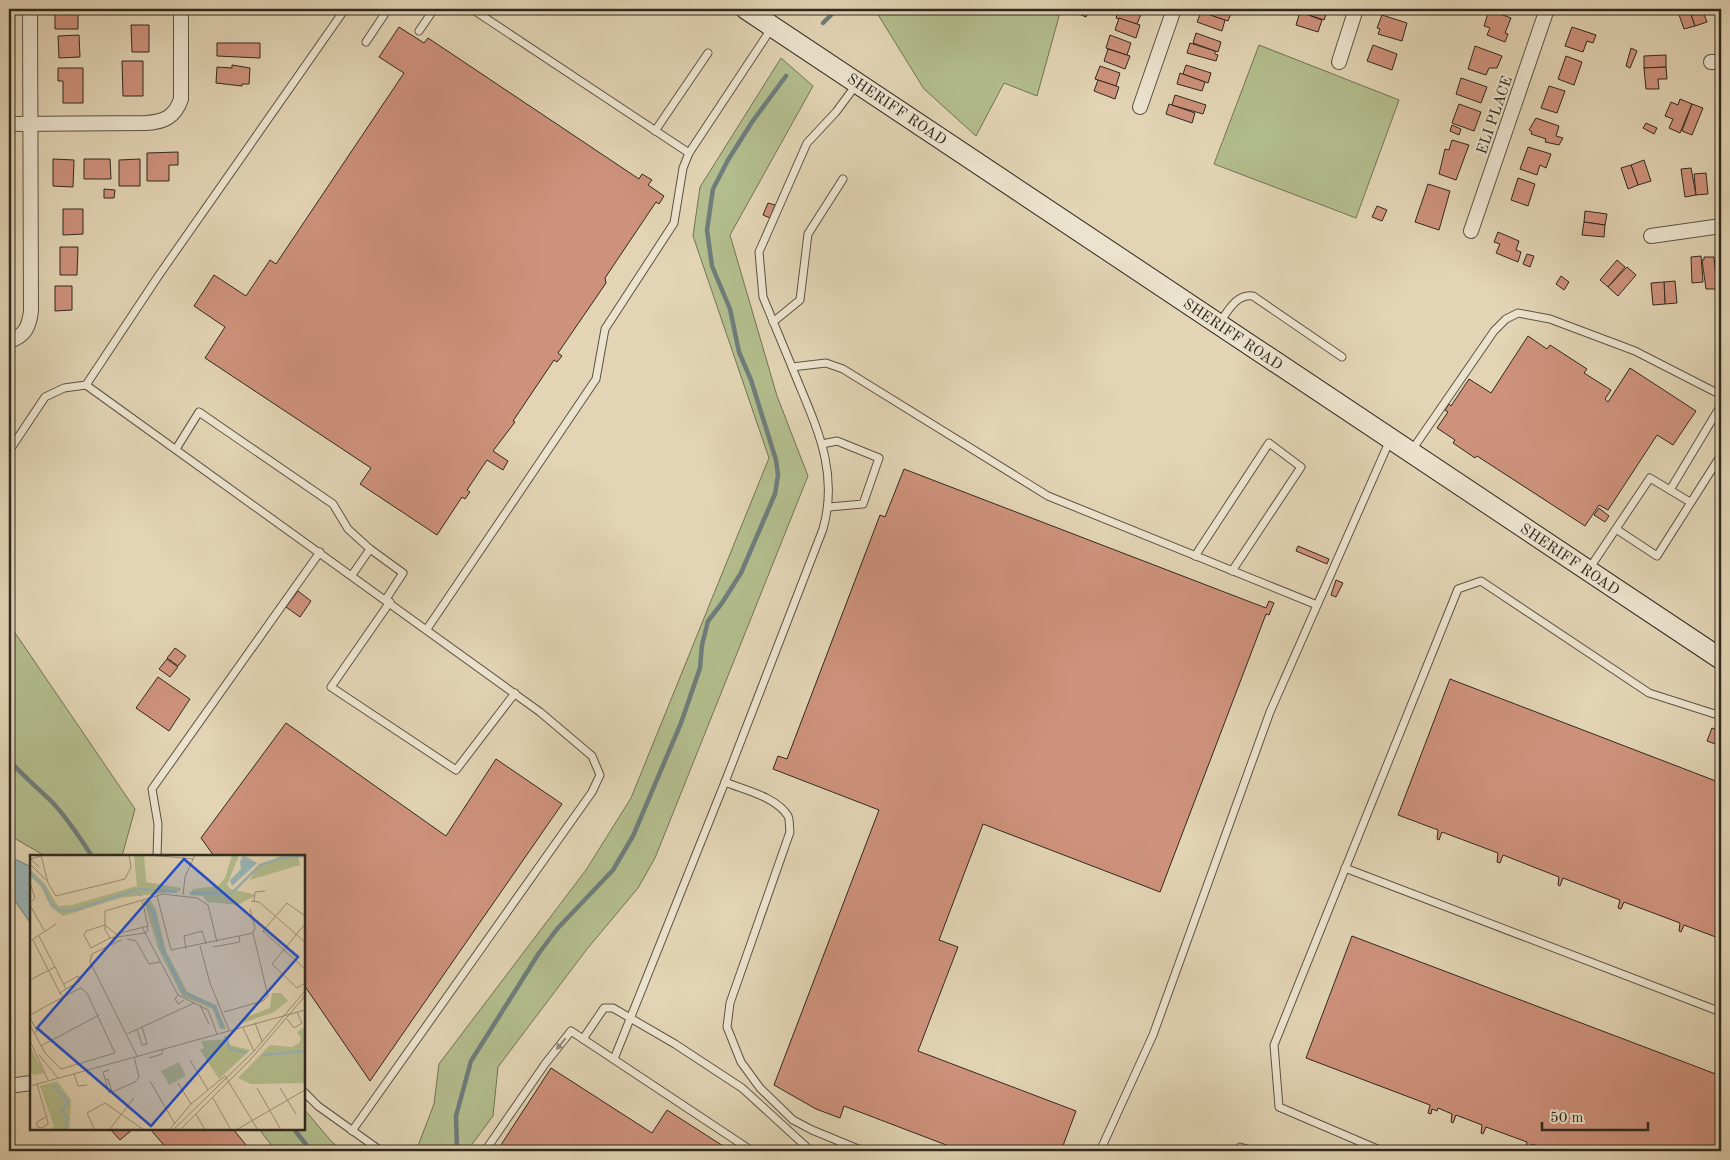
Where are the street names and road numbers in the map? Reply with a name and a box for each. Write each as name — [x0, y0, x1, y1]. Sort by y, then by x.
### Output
street label: SHERIFF ROAD — [844, 72, 948, 149]
street label: ELI PLACE — [1475, 74, 1516, 157]
street label: SHERIFF ROAD — [1180, 297, 1284, 374]
street label: SHERIFF ROAD — [1517, 522, 1621, 599]

